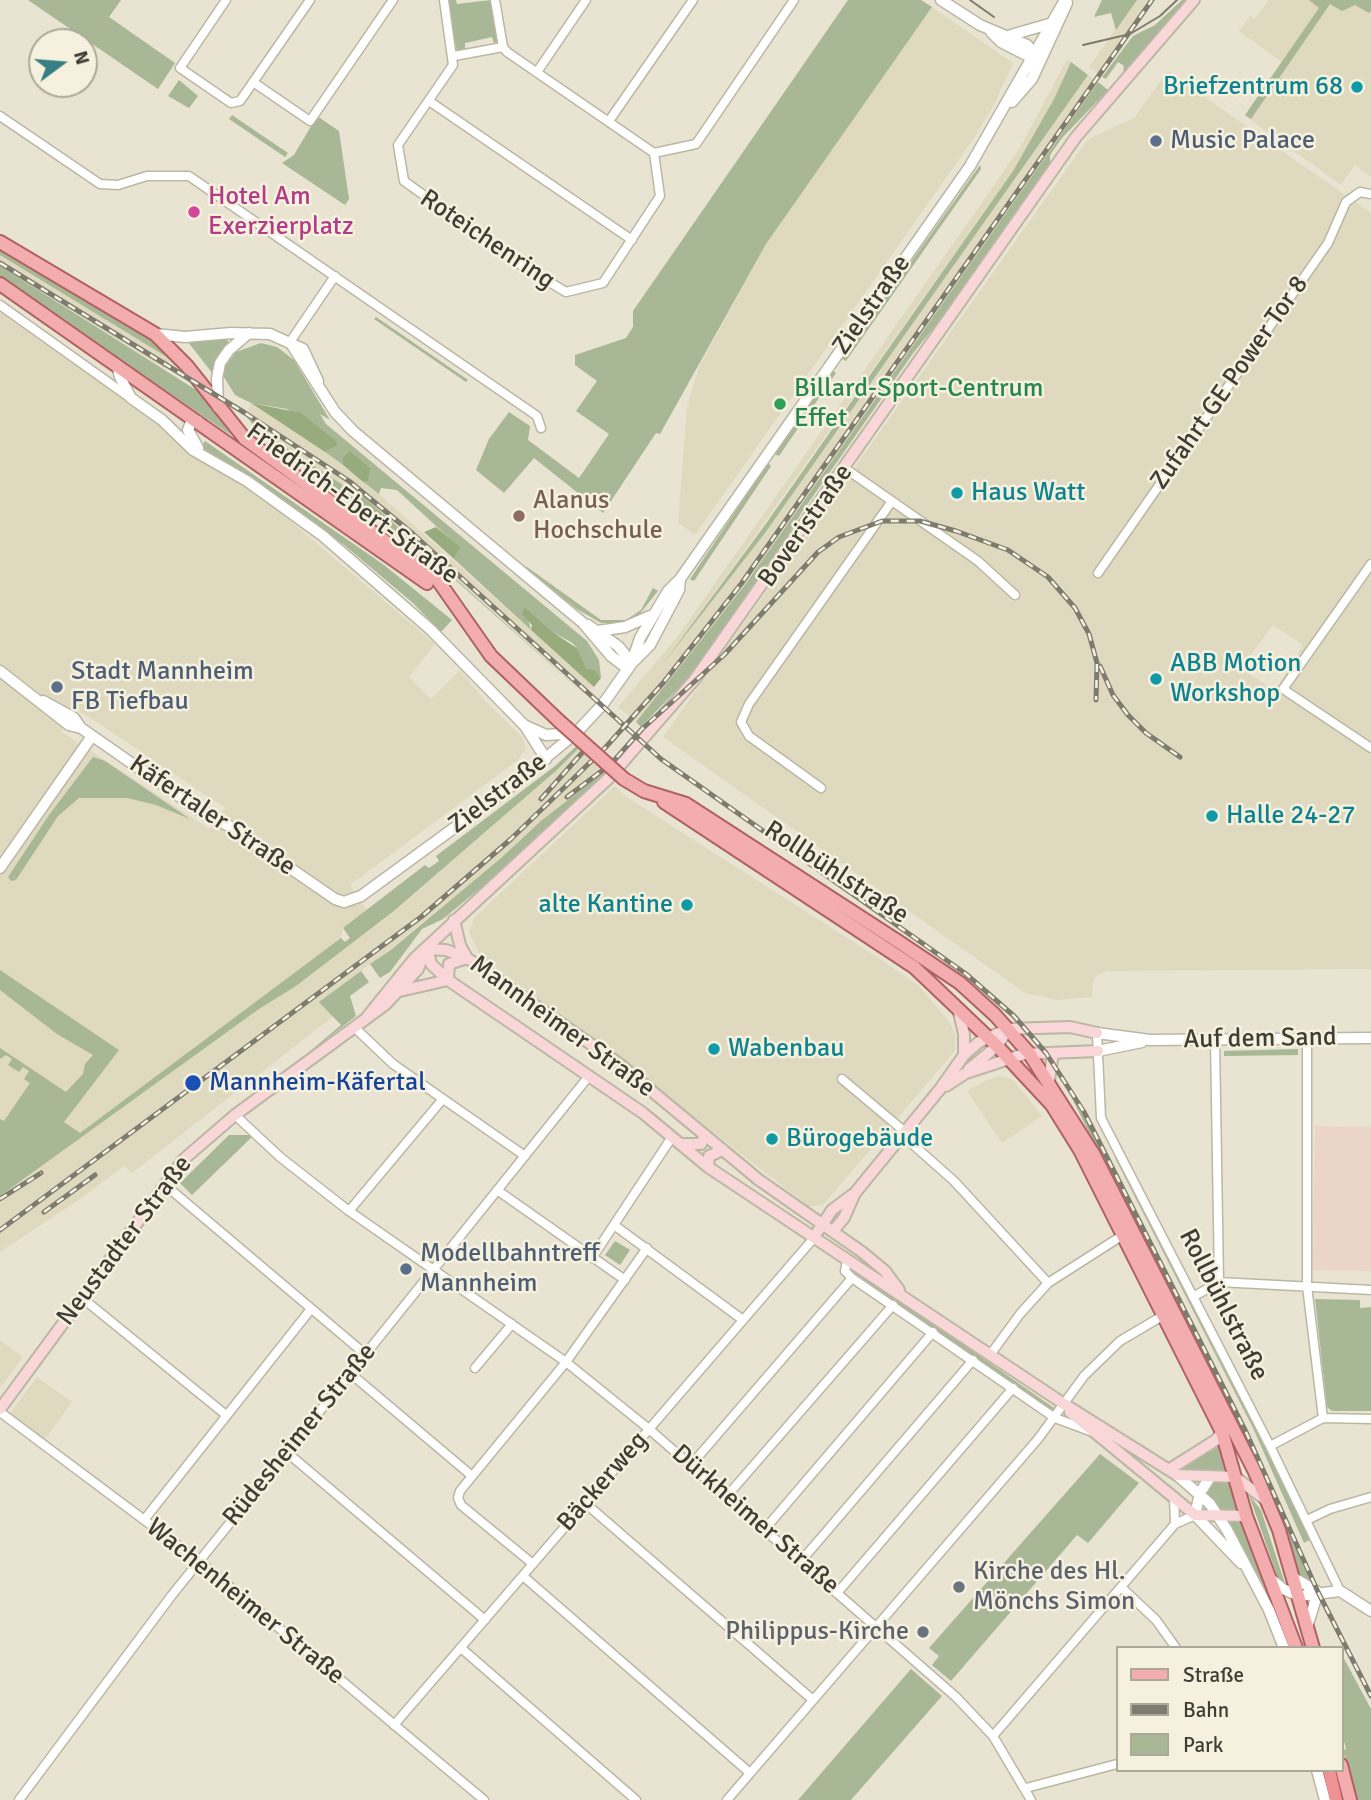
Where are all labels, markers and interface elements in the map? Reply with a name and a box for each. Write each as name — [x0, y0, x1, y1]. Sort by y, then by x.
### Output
north arrow — [28, 28, 98, 98]
text: N — [68, 48, 95, 67]
place label: Briefzentrum 68 — [1163, 71, 1343, 103]
marker: Briefzentrum 68 — [1349, 79, 1365, 95]
place label: Music Palace — [1170, 125, 1315, 157]
marker: Music Palace — [1148, 133, 1164, 149]
place label: Hotel Am Exerzierplatz — [208, 181, 354, 242]
street label: Roteichenring — [414, 183, 560, 297]
marker: Hotel Am Exerzierplatz — [186, 204, 202, 220]
street label: Zielstraße — [826, 249, 918, 361]
street label: Zufahrt GE Power Tor 8 — [1144, 270, 1316, 496]
place label: Billard-Sport-Centrum Effet — [794, 373, 1044, 434]
marker: Billard-Sport-Centrum Effet — [772, 396, 788, 412]
street label: Friedrich-Ebert-Straße — [240, 417, 464, 591]
street label: Boveristraße — [752, 459, 860, 593]
place label: Haus Watt — [971, 477, 1085, 509]
place label: Alanus Hochschule — [533, 485, 663, 546]
marker: Haus Watt — [949, 485, 965, 501]
marker: Alanus Hochschule — [511, 508, 527, 524]
place label: ABB Motion Workshop — [1170, 648, 1301, 710]
place label: Stadt Mannheim FB Tiefbau — [71, 656, 254, 718]
marker: ABB Motion Workshop — [1148, 671, 1164, 687]
marker: Stadt Mannheim FB Tiefbau — [49, 679, 65, 695]
street label: Zielstraße — [443, 747, 553, 841]
street label: Käfertaler Straße — [123, 749, 301, 883]
place label: Halle 24-27 — [1226, 800, 1355, 832]
marker: Halle 24-27 — [1204, 808, 1220, 824]
street label: Rollbühlstraße — [758, 815, 914, 931]
place label: alte Kantine — [539, 889, 673, 921]
marker: alte Kantine — [679, 897, 695, 913]
street label: Mannheimer Straße — [463, 949, 661, 1105]
street label: Auf dem Sand — [1183, 1022, 1337, 1056]
place label: Wabenbau — [728, 1033, 844, 1065]
marker: Wabenbau — [706, 1041, 722, 1057]
place label: Mannheim-Käfertal — [209, 1067, 426, 1099]
marker: Mannheim-Käfertal — [183, 1073, 203, 1093]
place label: Bürogebäude — [786, 1123, 933, 1155]
marker: Bürogebäude — [764, 1131, 780, 1147]
street label: Neustadter Straße — [51, 1150, 199, 1332]
street label: Rollbühlstraße — [1171, 1224, 1275, 1386]
place label: Modellbahntreff Mannheim — [420, 1238, 599, 1300]
marker: Modellbahntreff Mannheim — [398, 1261, 414, 1277]
street label: Rüdesheimer Straße — [217, 1337, 383, 1533]
street label: Bäckerweg — [551, 1426, 655, 1538]
street label: Dürkheimer Straße — [665, 1439, 845, 1601]
street label: Wachenheimer Straße — [139, 1512, 351, 1692]
place label: Kirche des Hl. Mönchs Simon — [973, 1556, 1135, 1618]
marker: Kirche des Hl. Mönchs Simon — [951, 1579, 967, 1595]
place label: Philippus-Kirche — [725, 1616, 909, 1648]
marker: Philippus-Kirche — [915, 1624, 931, 1640]
legend — [1116, 1646, 1343, 1772]
text: Straße — [1183, 1662, 1244, 1688]
text: Bahn — [1183, 1697, 1229, 1723]
text: Park — [1183, 1732, 1223, 1758]

